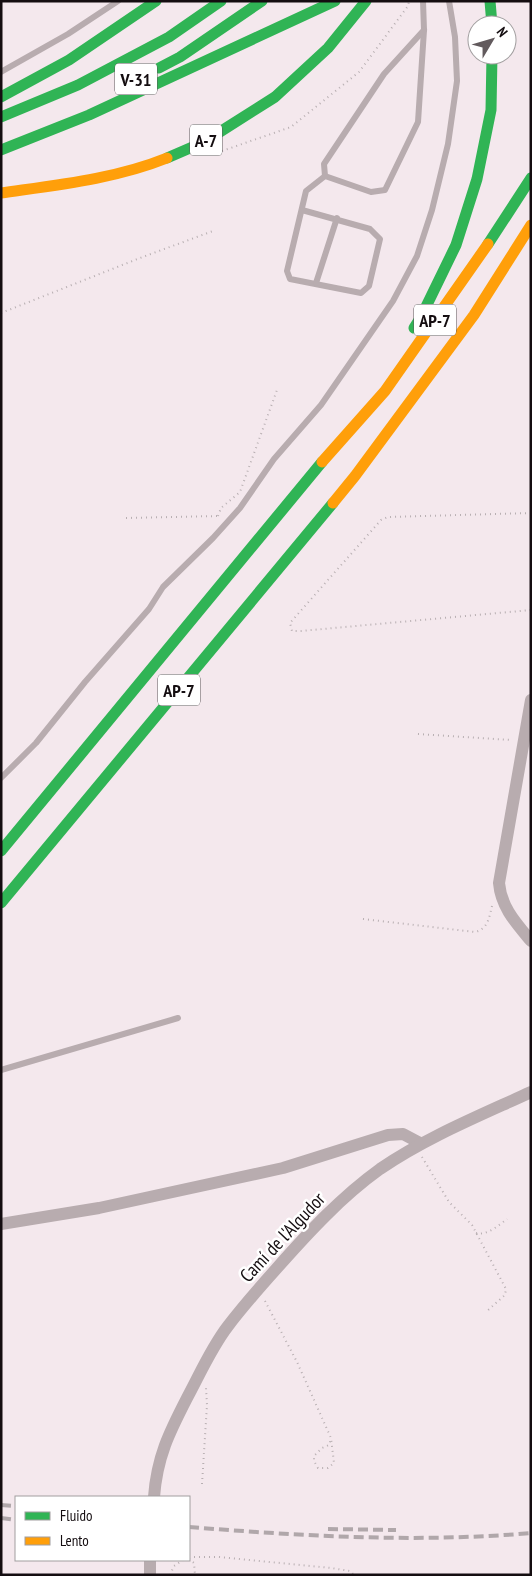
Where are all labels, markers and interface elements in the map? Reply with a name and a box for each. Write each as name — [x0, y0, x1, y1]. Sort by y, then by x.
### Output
north arrow — [467, 15, 517, 65]
text: N — [493, 23, 512, 41]
road number: V-31 — [115, 64, 157, 95]
road number: A-7 — [190, 124, 222, 156]
road number: AP-7 — [414, 304, 456, 336]
road number: AP-7 — [158, 674, 200, 706]
street label: Camí de l'Algudor — [234, 1186, 330, 1287]
legend — [15, 1496, 190, 1561]
text: Fluido — [60, 1506, 92, 1525]
text: Lento — [60, 1531, 89, 1550]

